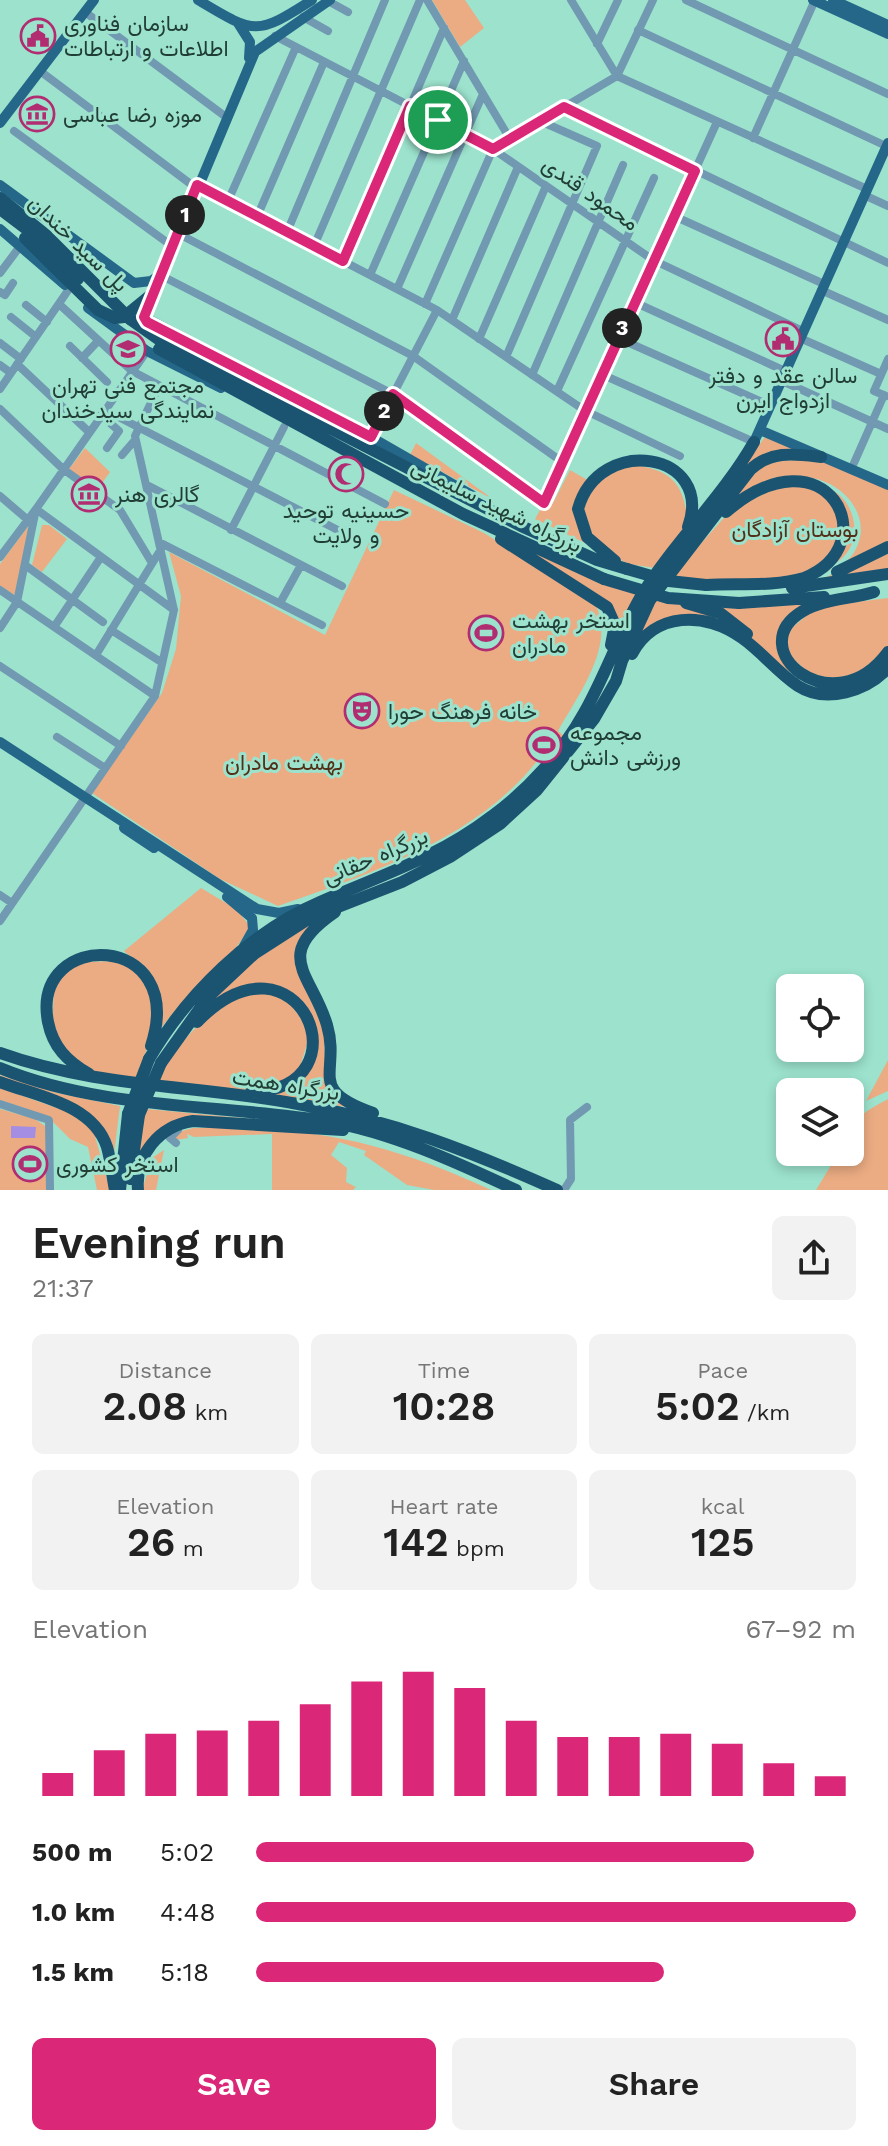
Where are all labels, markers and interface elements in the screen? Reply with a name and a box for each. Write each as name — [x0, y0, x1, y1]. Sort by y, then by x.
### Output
place label: سازمان فناوری اطلاعات و ارتباطات — [64, 11, 229, 62]
public building icon: سازمان فناوری اطلاعات و ارتباطات — [19, 17, 57, 55]
pin — [404, 86, 472, 154]
museum icon: موزه رضا عباسی — [18, 95, 56, 133]
icon: arrive — [416, 98, 460, 142]
place label: موزه رضا عباسی — [63, 102, 202, 128]
street label: محمود قندی — [537, 151, 644, 237]
street label: پل سید خندان — [22, 190, 133, 298]
pin: 1 — [165, 195, 205, 235]
text: 1 — [180, 202, 190, 227]
pin: 3 — [602, 308, 642, 348]
text: 3 — [615, 315, 629, 340]
public building icon: سالن عقد و دفتر ازدواج ایرن — [764, 320, 802, 358]
school or university icon: مجتمع فنی تهران نمایندگی سیدخندان — [109, 330, 147, 368]
place label: سالن عقد و دفتر ازدواج ایرن — [708, 363, 857, 415]
place label: مجتمع فنی تهران نمایندگی سیدخندان — [42, 373, 214, 424]
pin: 2 — [364, 391, 404, 431]
text: 2 — [377, 398, 391, 423]
street label: بزرگراه شهید سلیمانی — [407, 453, 586, 558]
mosque icon: حسینیه توحید و ولایت — [327, 455, 365, 493]
museum icon: گالری هنر — [70, 475, 108, 513]
place label: گالری هنر — [114, 482, 200, 508]
place label: حسینیه توحید و ولایت — [283, 498, 409, 549]
park label: بوستان آزادگان — [731, 517, 859, 543]
place label: استخر بهشت مادران — [512, 608, 630, 659]
sports icon: استخر بهشت مادران — [467, 614, 505, 652]
theatre icon: خانه فرهنگ حورا — [343, 692, 381, 730]
place label: خانه فرهنگ حورا — [388, 699, 537, 725]
place label: مجموعه ورزشی دانش — [570, 720, 681, 771]
sports icon: مجموعه ورزشی دانش — [525, 726, 563, 764]
park label: بهشت مادران — [225, 750, 343, 776]
street label: بزرگراه حقانی — [319, 823, 432, 891]
map controls — [776, 974, 864, 1166]
button: locate — [776, 974, 864, 1062]
street label: بزرگراه همت — [230, 1064, 341, 1106]
button: layers — [776, 1078, 864, 1166]
sports icon: استخر کشوری — [11, 1145, 49, 1183]
place label: استخر کشوری — [56, 1152, 179, 1178]
button: share — [772, 1216, 856, 1300]
text: Evening run — [32, 1217, 286, 1269]
text: 21:37 — [32, 1273, 94, 1303]
text: Distance — [119, 1358, 212, 1383]
text: Time — [418, 1358, 470, 1383]
text: Pace — [697, 1358, 748, 1383]
text: 2.08 — [103, 1383, 187, 1430]
text: 10:28 — [393, 1383, 495, 1430]
text: 5:02 — [655, 1383, 740, 1430]
text: km — [187, 1400, 228, 1425]
text: /km — [740, 1400, 790, 1425]
text: Elevation — [116, 1494, 214, 1519]
text: Heart rate — [390, 1494, 498, 1519]
text: kcal — [701, 1494, 744, 1519]
text: 26 — [127, 1519, 175, 1566]
text: 142 — [383, 1519, 449, 1566]
text: 125 — [691, 1519, 754, 1566]
text: m — [175, 1536, 204, 1561]
text: bpm — [449, 1536, 505, 1561]
text: Elevation — [32, 1614, 148, 1644]
text: 67–92 m — [745, 1614, 856, 1644]
text: 500 m — [32, 1837, 113, 1867]
text: 5:02 — [160, 1837, 214, 1867]
text: 1.0 km — [32, 1897, 115, 1927]
text: 4:48 — [160, 1897, 215, 1927]
text: 1.5 km — [32, 1957, 114, 1987]
text: 5:18 — [160, 1957, 209, 1987]
button: Save — [32, 2038, 436, 2130]
button: Share — [452, 2038, 856, 2130]

